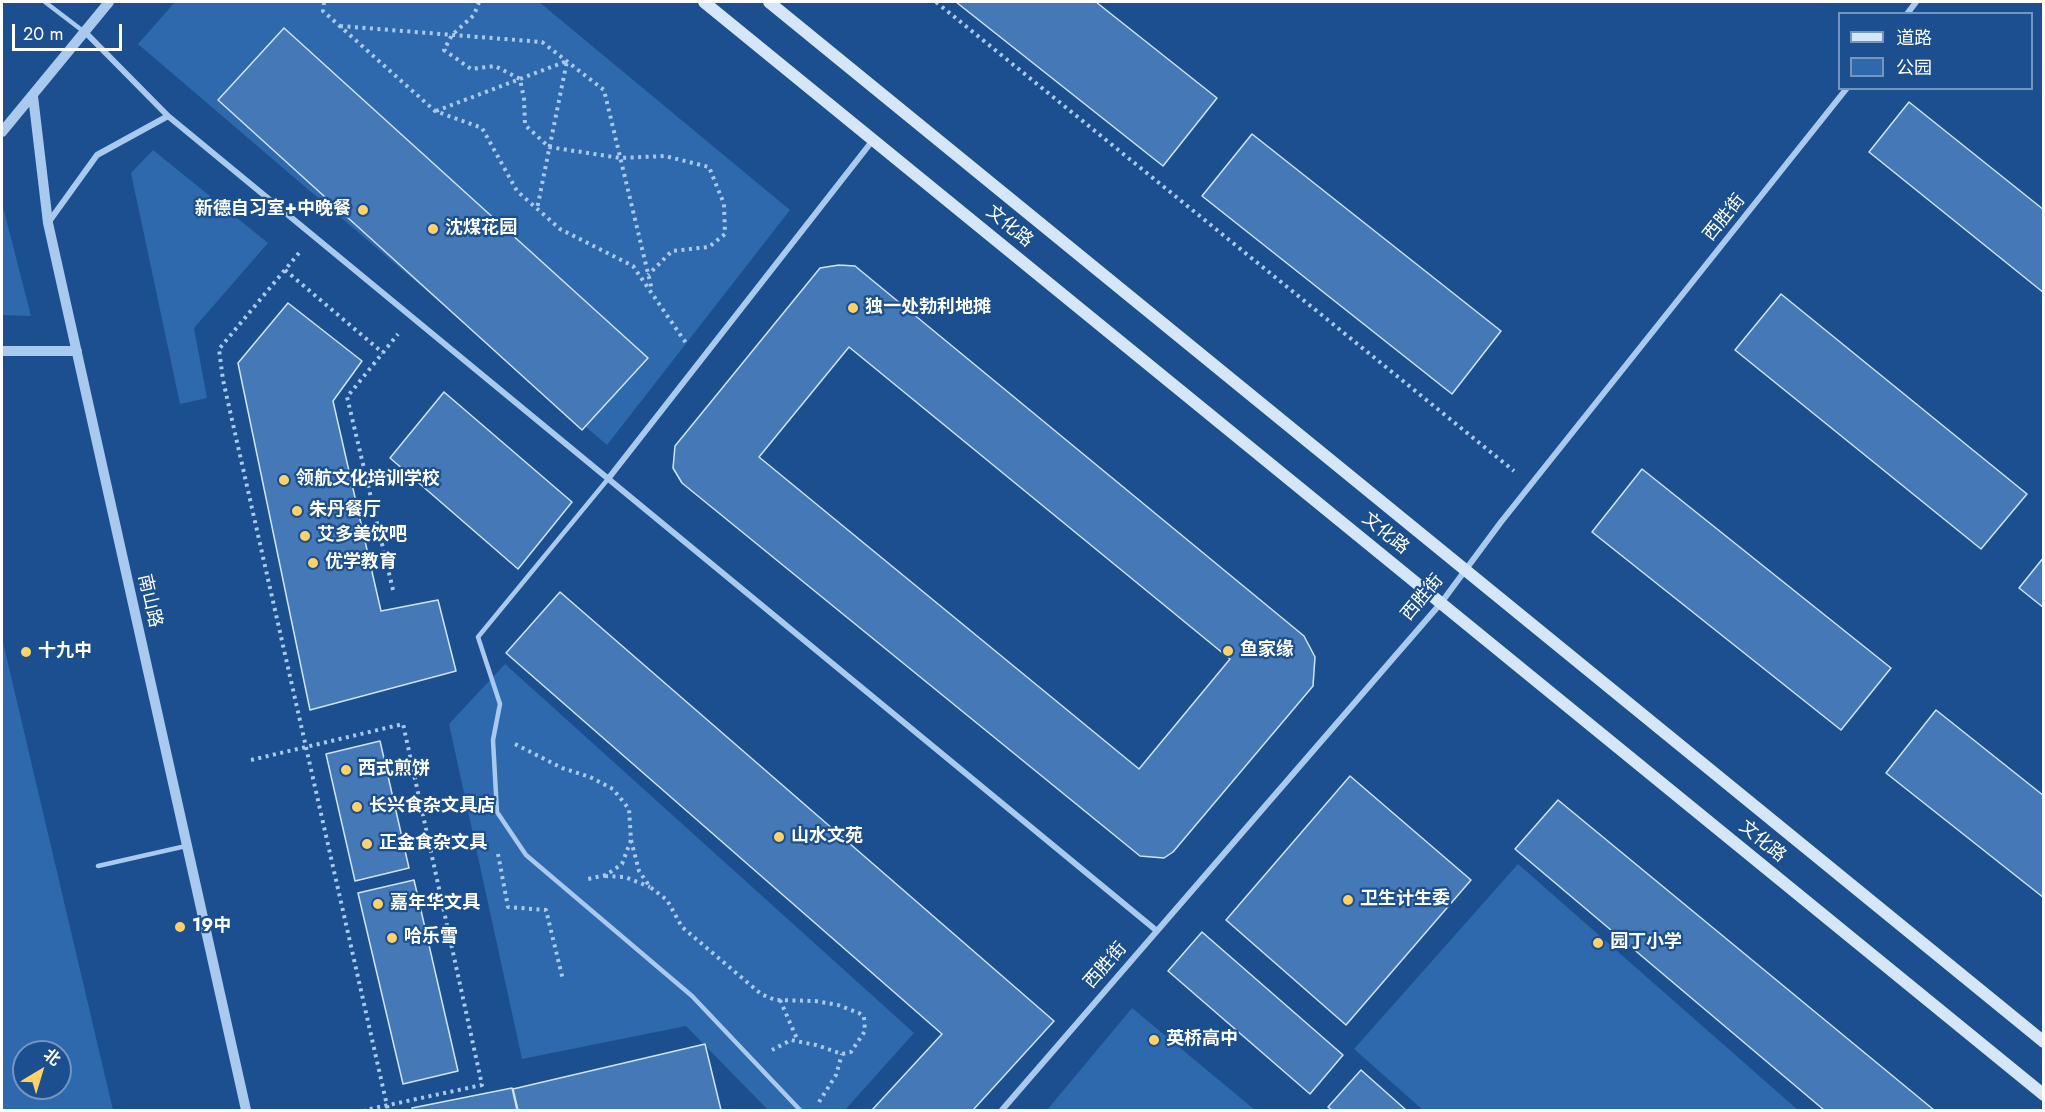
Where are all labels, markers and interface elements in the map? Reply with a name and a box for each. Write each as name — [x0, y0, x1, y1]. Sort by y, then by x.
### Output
scale bar — [15, 12, 124, 50]
legend — [1838, 12, 2033, 90]
text: 20 m — [23, 21, 63, 47]
text: 道路 — [1896, 25, 1932, 51]
text: 公园 — [1896, 55, 1932, 81]
street label: 西胜街 — [1700, 190, 1750, 246]
place label: 新德自习室+中晚餐 — [195, 199, 351, 221]
street label: 文化路 — [981, 202, 1037, 252]
marker: 新德自习室+中晚餐 — [356, 203, 370, 217]
place label: 沈煤花园 — [445, 218, 517, 240]
marker: 沈煤花园 — [426, 222, 440, 236]
place label: 独一处勃利地摊 — [865, 297, 991, 319]
marker: 独一处勃利地摊 — [846, 301, 860, 315]
place label: 领航文化培训学校 — [296, 469, 440, 491]
marker: 领航文化培训学校 — [277, 473, 291, 487]
place label: 朱丹餐厅 — [309, 500, 381, 522]
marker: 朱丹餐厅 — [290, 504, 304, 518]
street label: 文化路 — [1357, 509, 1413, 559]
place label: 艾多美饮吧 — [317, 525, 407, 547]
marker: 艾多美饮吧 — [298, 529, 312, 543]
place label: 优学教育 — [325, 552, 397, 574]
marker: 优学教育 — [306, 556, 320, 570]
street label: 西胜街 — [1397, 570, 1449, 626]
street label: 南山路 — [132, 572, 166, 630]
place label: 鱼家缘 — [1240, 640, 1294, 662]
place label: 十九中 — [38, 641, 92, 663]
marker: 鱼家缘 — [1221, 644, 1235, 658]
marker: 十九中 — [19, 645, 33, 659]
place label: 西式煎饼 — [358, 759, 430, 781]
marker: 西式煎饼 — [339, 763, 353, 777]
place label: 长兴食杂文具店 — [369, 796, 495, 818]
marker: 长兴食杂文具店 — [350, 800, 364, 814]
street label: 文化路 — [1734, 817, 1790, 867]
place label: 山水文苑 — [791, 826, 863, 848]
marker: 山水文苑 — [772, 830, 786, 844]
place label: 正金食杂文具 — [379, 833, 487, 855]
marker: 正金食杂文具 — [360, 837, 374, 851]
place label: 卫生计生委 — [1360, 889, 1450, 911]
place label: 嘉年华文具 — [390, 893, 480, 915]
marker: 卫生计生委 — [1341, 893, 1355, 907]
marker: 嘉年华文具 — [371, 897, 385, 911]
place label: 19中 — [192, 916, 231, 938]
marker: 19中 — [173, 920, 187, 934]
place label: 哈乐雪 — [404, 927, 458, 949]
marker: 哈乐雪 — [385, 931, 399, 945]
place label: 园丁小学 — [1610, 932, 1682, 954]
marker: 园丁小学 — [1591, 936, 1605, 950]
street label: 西胜街 — [1080, 939, 1132, 993]
place label: 英桥高中 — [1166, 1029, 1238, 1051]
marker: 英桥高中 — [1147, 1033, 1161, 1047]
north arrow — [12, 1040, 72, 1100]
text: 北 — [39, 1043, 66, 1071]

